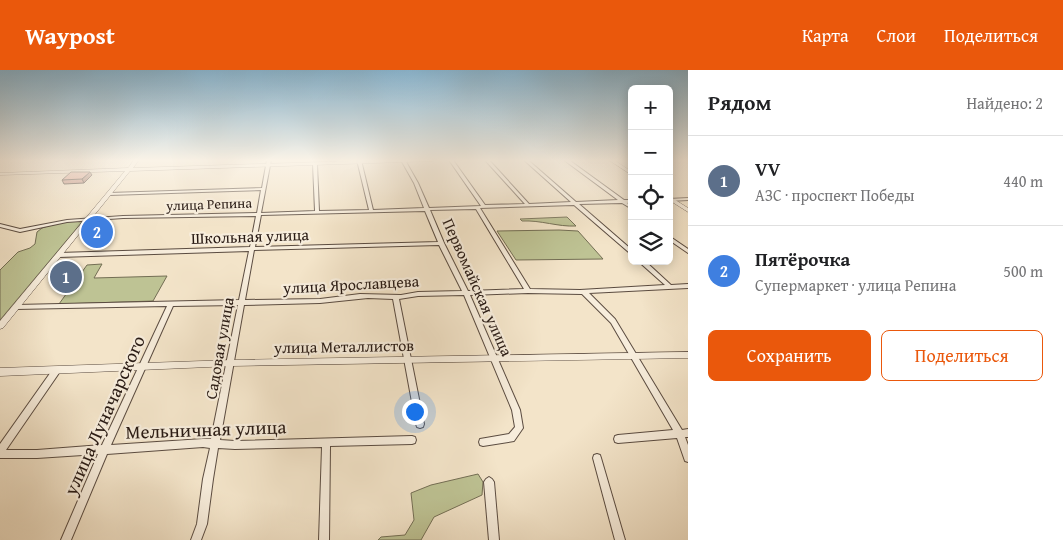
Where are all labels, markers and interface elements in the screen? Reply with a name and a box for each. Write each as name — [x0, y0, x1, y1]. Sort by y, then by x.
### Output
text: Waypost — [25, 18, 115, 53]
text: Карта — [802, 22, 849, 49]
text: Слои — [877, 22, 916, 49]
text: Поделиться — [944, 22, 1038, 49]
map controls — [628, 85, 673, 265]
button: + — [628, 85, 673, 130]
text: Рядом — [708, 87, 771, 118]
text: Найдено: 2 — [966, 91, 1043, 115]
button: − — [628, 130, 673, 175]
text: VV — [755, 155, 780, 183]
text: 1 — [720, 169, 728, 193]
text: 440 m — [1003, 169, 1043, 193]
button: locate — [628, 175, 673, 220]
text: АЗС · проспект Победы — [755, 183, 915, 207]
street label: улица Репина — [165, 192, 253, 216]
pin: 2 — [81, 213, 113, 251]
street label: Первомайская улица — [437, 214, 519, 360]
button: layers — [628, 220, 673, 265]
street label: Школьная улица — [191, 222, 310, 250]
text: Пятёрочка — [755, 245, 850, 273]
pin: 1 — [50, 258, 82, 296]
text: 2 — [720, 259, 728, 283]
text: 500 m — [1003, 259, 1043, 283]
street label: улица Ярославцева — [281, 268, 420, 300]
text: Супермаркет · улица Репина — [755, 273, 956, 297]
street label: Садовая улица — [198, 295, 240, 401]
street label: улица Луначарского — [56, 330, 152, 500]
button: Сохранить — [708, 330, 871, 381]
button: Поделиться — [881, 330, 1043, 381]
street label: улица Металлистов — [273, 333, 414, 359]
your location — [402, 399, 428, 425]
street label: Мельничная улица — [125, 412, 287, 446]

